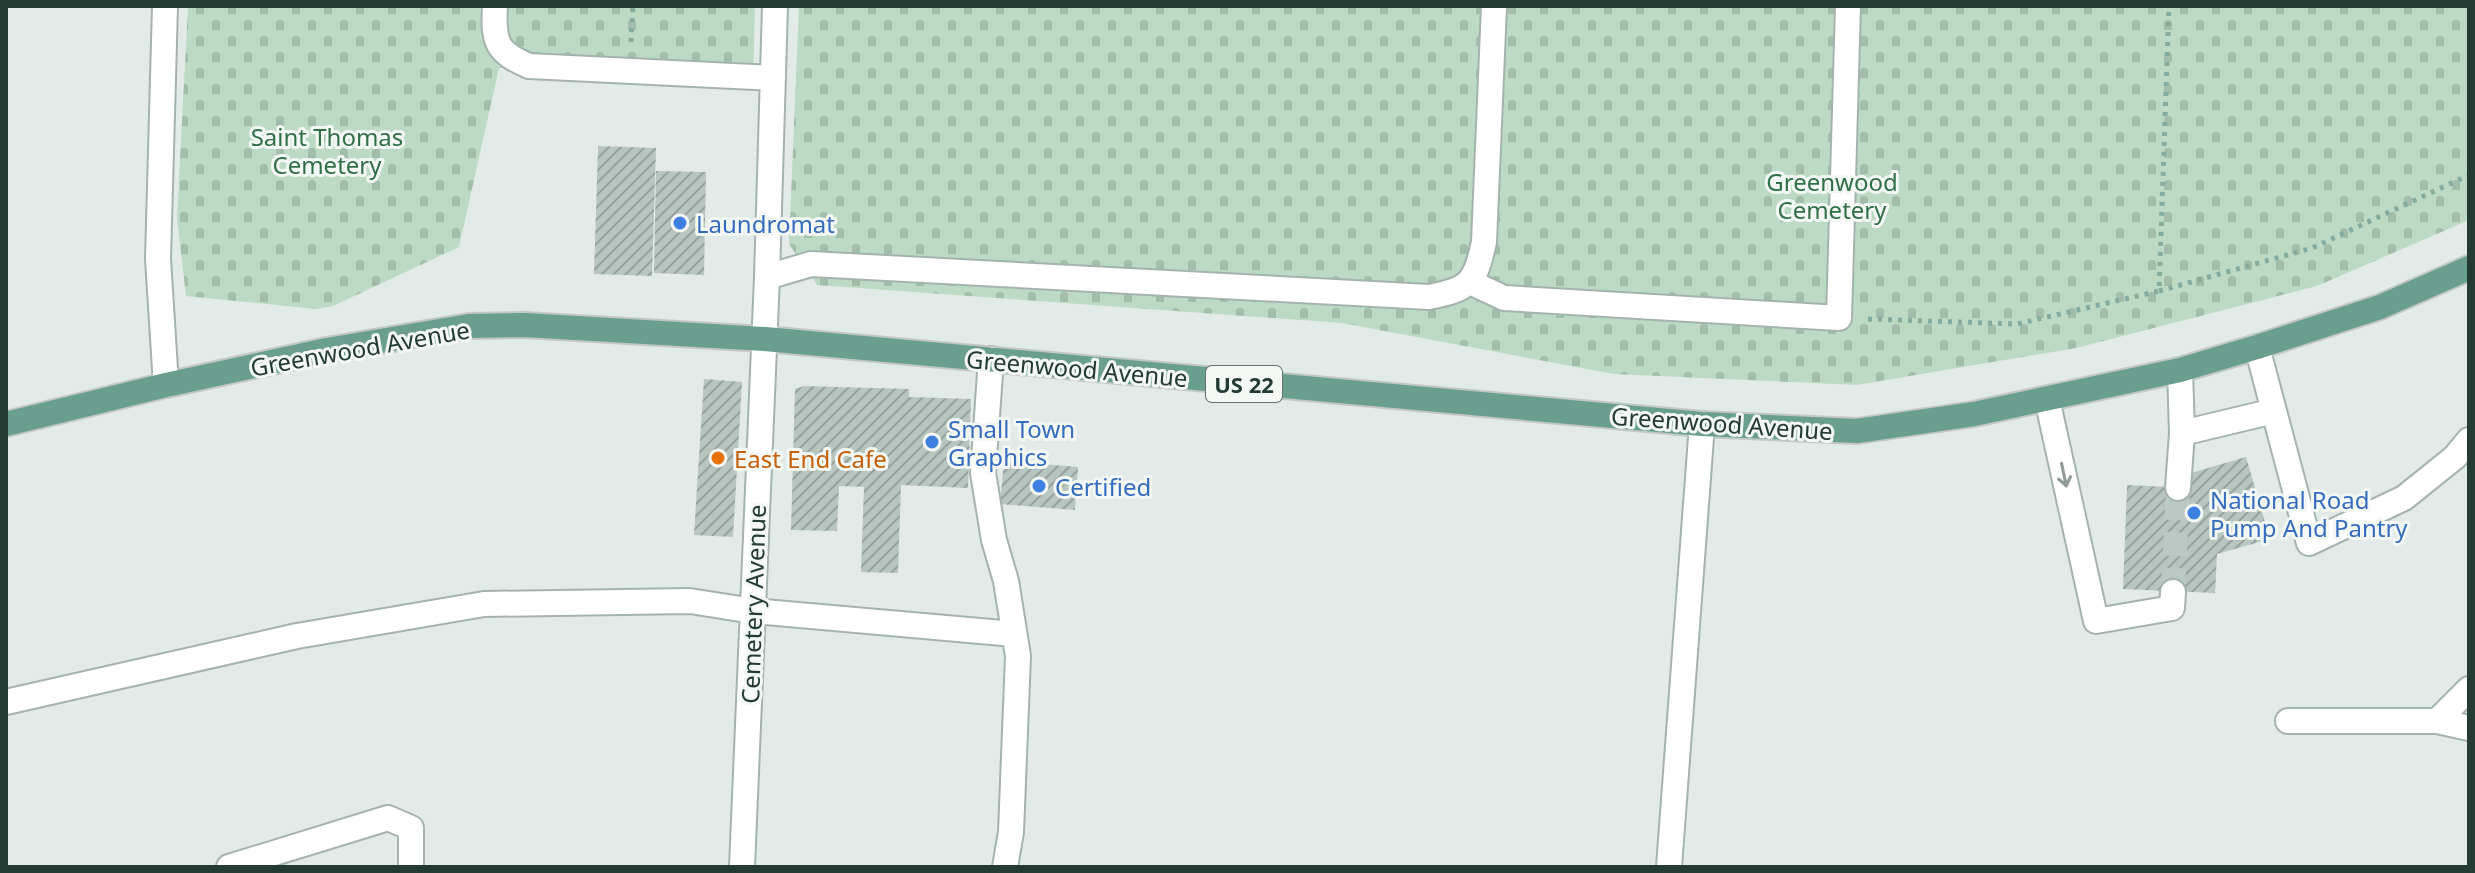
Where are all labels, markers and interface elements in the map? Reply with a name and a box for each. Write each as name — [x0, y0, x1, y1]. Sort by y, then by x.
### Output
park label: Saint Thomas Cemetery — [251, 120, 403, 181]
park label: Greenwood Cemetery — [1766, 165, 1898, 226]
place label: Laundromat — [696, 207, 835, 240]
marker: Laundromat — [671, 214, 689, 232]
street label: Greenwood Avenue — [248, 312, 472, 384]
street label: Greenwood Avenue — [965, 342, 1189, 394]
road number: US 22 — [1206, 366, 1282, 402]
street label: Greenwood Avenue — [1610, 399, 1834, 447]
place label: Small Town Graphics — [948, 412, 1075, 473]
marker: Small Town Graphics — [923, 433, 941, 451]
place label: East End Cafe — [734, 442, 887, 475]
marker: East End Cafe — [709, 449, 727, 467]
one-way arrow — [2057, 461, 2072, 487]
place label: Certified — [1055, 470, 1151, 503]
marker: Certified — [1030, 477, 1048, 495]
place label: National Road Pump And Pantry — [2210, 483, 2408, 544]
street label: Cemetery Avenue — [733, 504, 773, 704]
marker: National Road Pump And Pantry — [2185, 504, 2203, 522]

